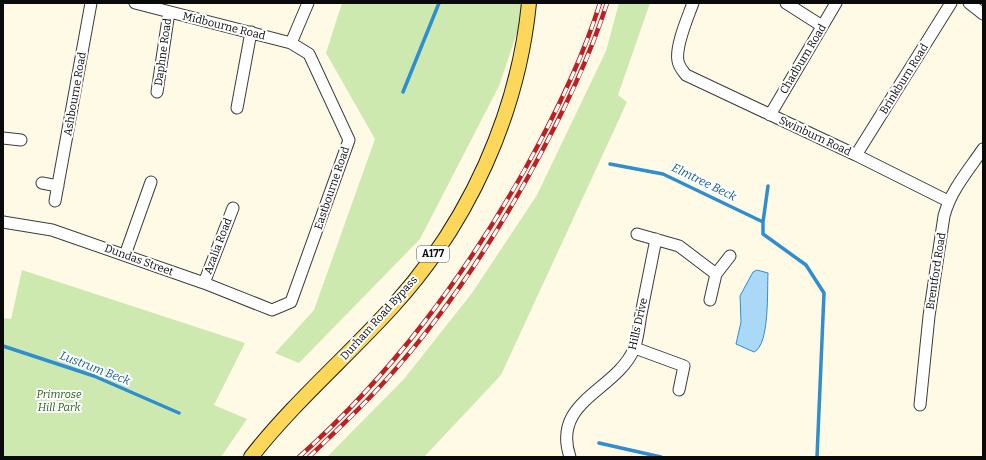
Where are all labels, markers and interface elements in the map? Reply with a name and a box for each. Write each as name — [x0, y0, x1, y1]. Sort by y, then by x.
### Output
street label: Midbourne Road — [181, 9, 267, 43]
street label: Daphne Road — [152, 17, 174, 87]
street label: Chadburn Road — [777, 21, 829, 96]
street label: Brinkburn Road — [877, 41, 931, 117]
street label: Ashbourne Road — [61, 51, 89, 137]
street label: Swinburn Road — [777, 114, 854, 159]
street label: Eastbourne Road — [312, 144, 352, 231]
water label: Elmtree Beck — [669, 160, 739, 204]
street label: Azalia Road — [201, 216, 235, 276]
street label: Brentford Road — [924, 231, 949, 310]
street label: Dundas Street — [103, 241, 175, 279]
road number: A177 — [417, 246, 449, 262]
street label: Durham Road Bypass — [338, 273, 420, 363]
street label: Hills Drive — [626, 297, 650, 351]
water label: Lustrum Beck — [58, 348, 133, 388]
park label: Primrose Hill Park — [36, 388, 82, 414]

